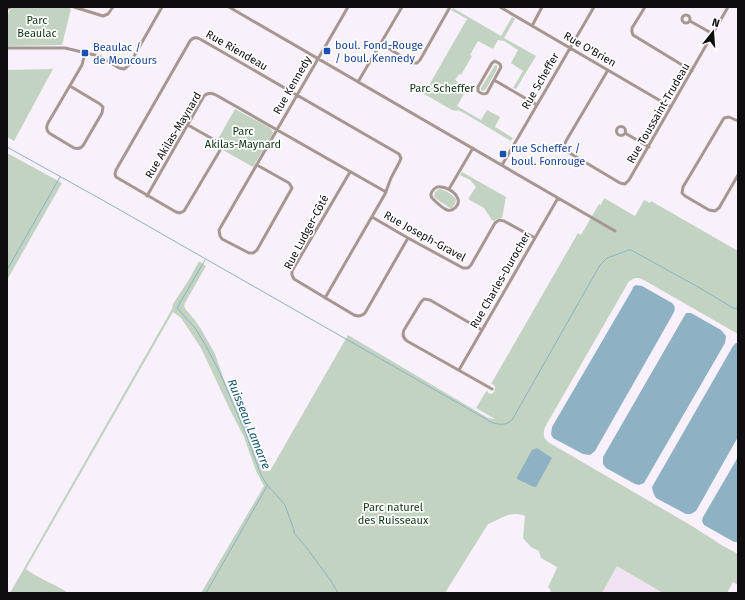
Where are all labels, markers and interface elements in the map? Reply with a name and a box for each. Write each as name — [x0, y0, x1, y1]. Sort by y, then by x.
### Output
north arrow — [693, 12, 733, 52]
park label: Parc Beaulac — [17, 14, 57, 40]
text: N — [710, 16, 721, 30]
street label: Rue Riendeau — [204, 28, 270, 73]
street label: Rue O'Brien — [561, 29, 618, 70]
place label: boul. Fond-Rouge / boul. Kennedy — [335, 39, 423, 65]
place label: Beaulac / de Moncours — [93, 41, 157, 67]
marker: boul. Fond-Rouge / boul. Kennedy — [322, 46, 332, 56]
marker: Beaulac / de Moncours — [80, 48, 90, 58]
street label: Rue Scheffer — [519, 50, 562, 112]
street label: Rue Kennedy — [271, 53, 315, 117]
street label: Rue Toussaint-Trudeau — [624, 61, 692, 166]
park label: Parc Scheffer — [409, 82, 475, 95]
street label: Rue Akilas-Maynard — [143, 90, 204, 181]
park label: Parc Akilas-Maynard — [205, 125, 281, 151]
place label: rue Scheffer / boul. Fonrouge — [511, 142, 585, 168]
marker: rue Scheffer / boul. Fonrouge — [498, 149, 508, 159]
street label: Rue Ludger-Côté — [281, 193, 331, 272]
street label: Rue Joseph-Gravel — [382, 209, 468, 264]
street label: Rue Charles-Durocher — [468, 229, 534, 331]
water label: Ruisseau Lamarre — [225, 377, 273, 471]
park label: Parc naturel des Ruisseaux — [358, 501, 429, 527]

